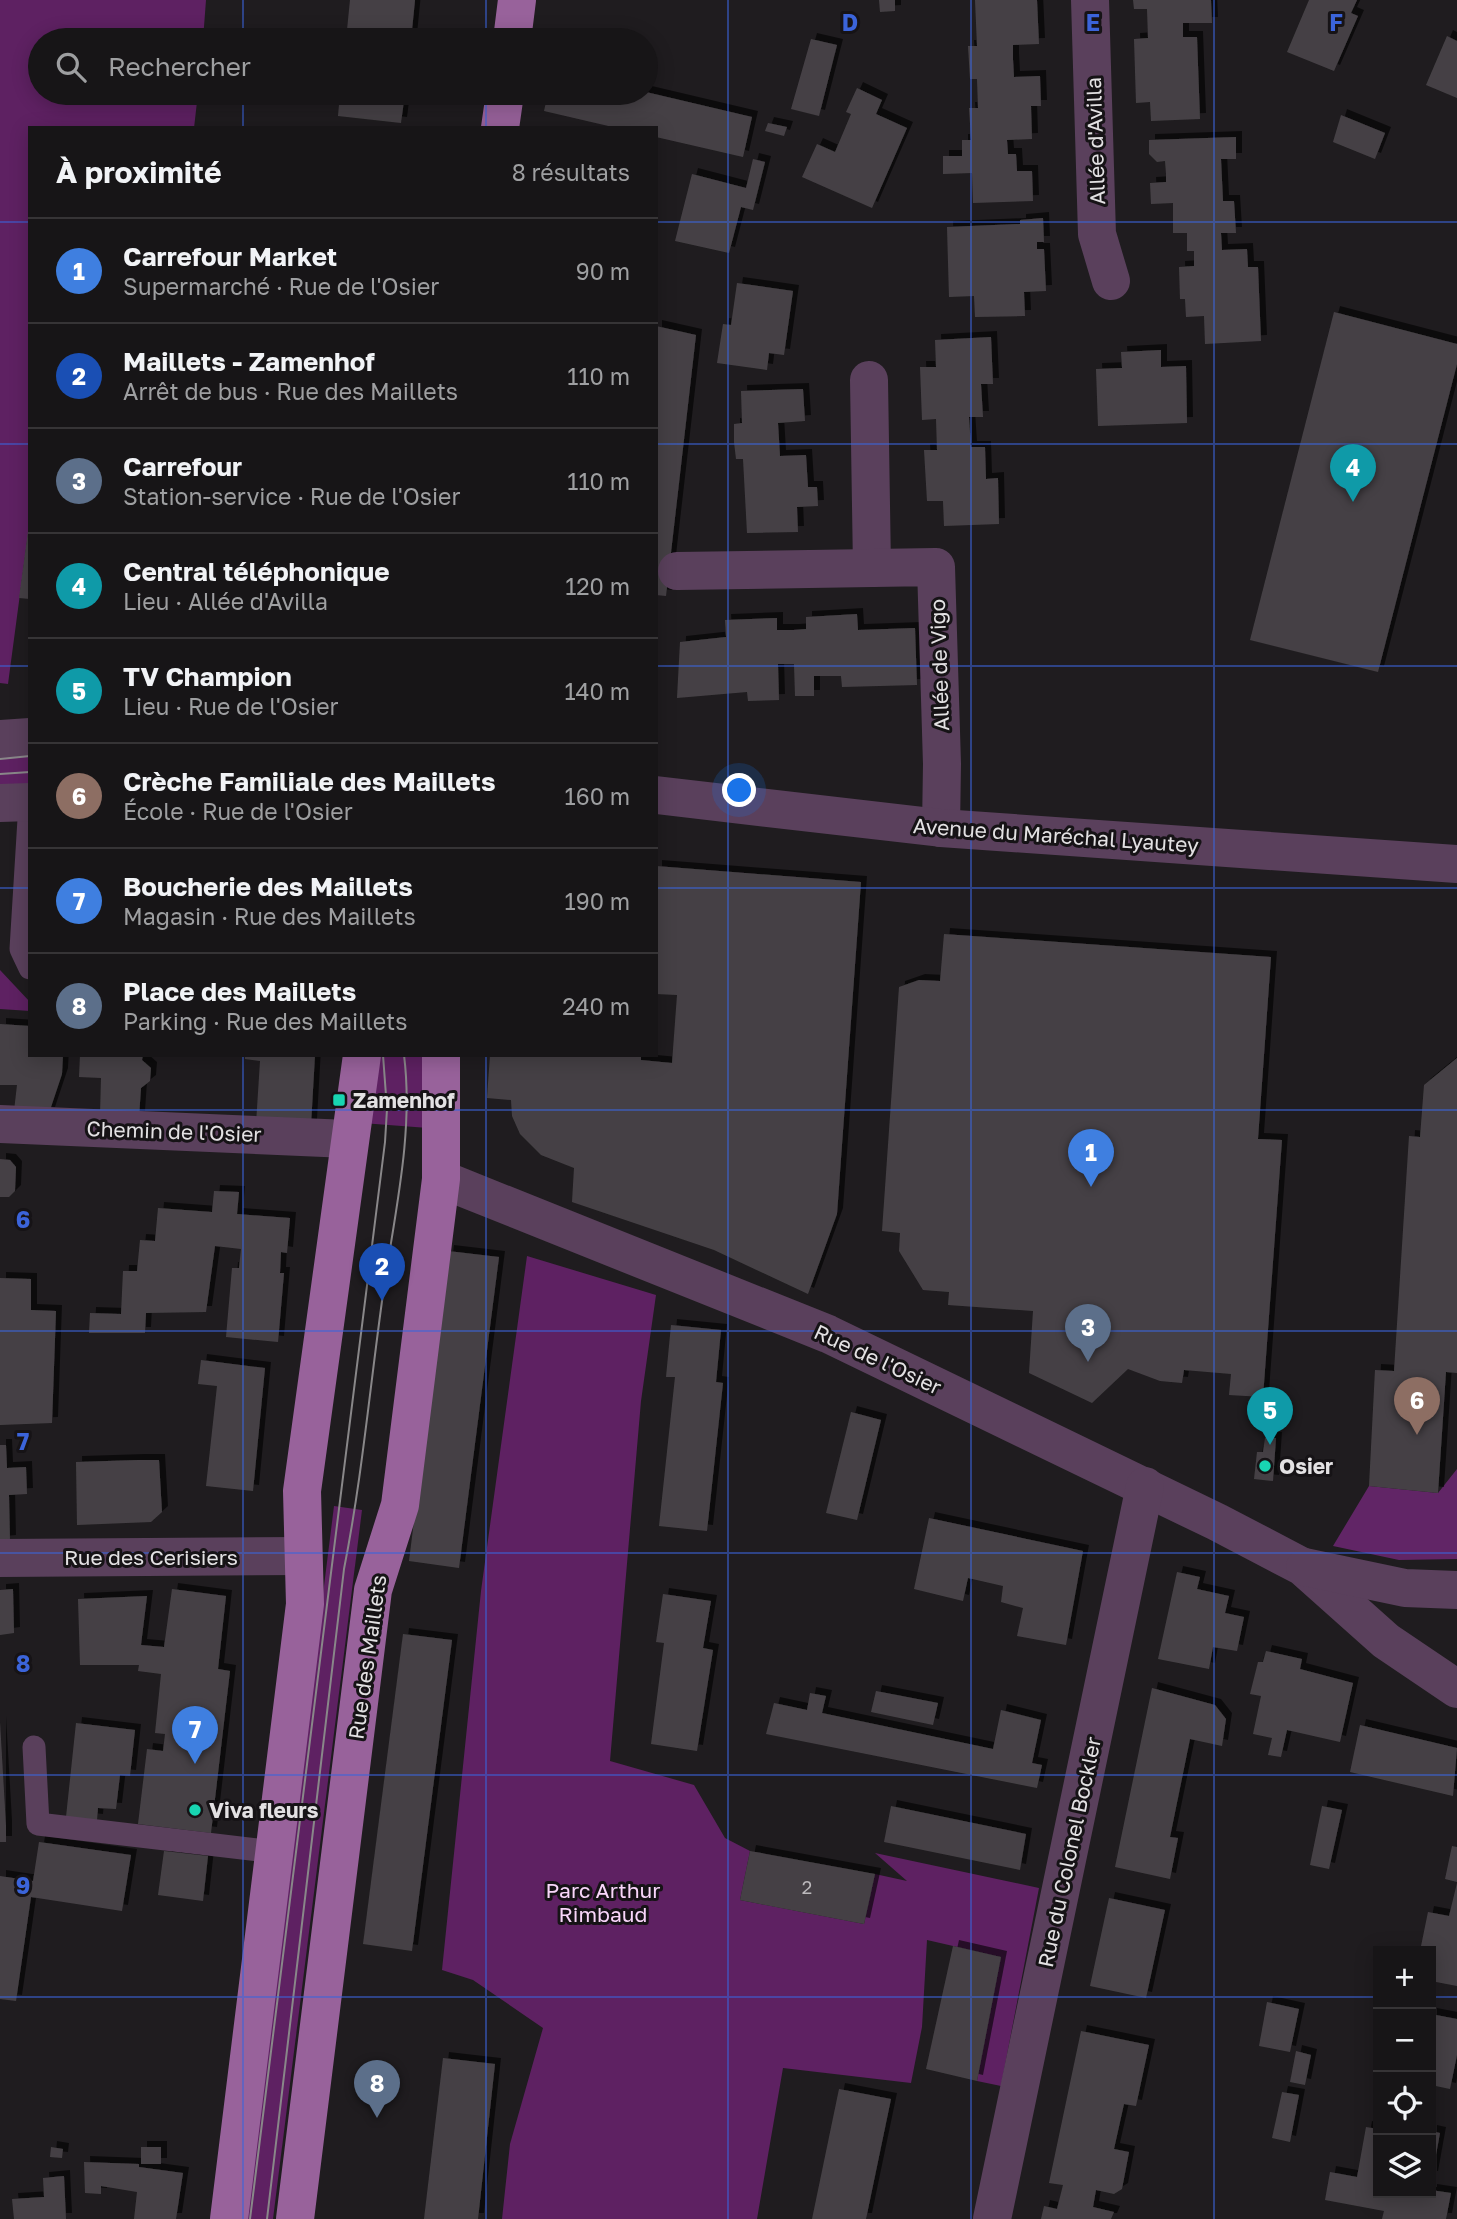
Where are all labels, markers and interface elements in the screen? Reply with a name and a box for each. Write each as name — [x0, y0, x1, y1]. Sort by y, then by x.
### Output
text: D — [842, 8, 858, 36]
text: E — [1086, 8, 1100, 36]
text: F — [1329, 8, 1343, 36]
search box — [28, 28, 658, 105]
icon: search — [52, 48, 90, 86]
text: Rechercher — [108, 51, 251, 82]
street label: Allée d'Avilla — [1080, 77, 1110, 205]
text: À proximité — [56, 154, 222, 190]
text: 8 résultats — [512, 158, 630, 186]
text: Carrefour Market — [123, 241, 337, 272]
text: 1 — [73, 257, 85, 285]
text: 90 m — [576, 257, 630, 285]
text: Supermarché · Rue de l'Osier — [123, 272, 439, 300]
text: Maillets - Zamenhof — [123, 346, 375, 377]
text: 2 — [72, 362, 86, 390]
text: 110 m — [567, 362, 630, 390]
text: Arrêt de bus · Rue des Maillets — [123, 377, 458, 405]
pin: 4 — [1330, 444, 1376, 502]
text: Carrefour — [123, 451, 242, 482]
text: 3 — [72, 467, 86, 495]
text: 110 m — [567, 467, 630, 495]
text: Station-service · Rue de l'Osier — [123, 482, 460, 510]
text: Central téléphonique — [123, 556, 390, 587]
text: 4 — [72, 572, 86, 600]
text: 120 m — [565, 572, 630, 600]
text: Lieu · Allée d'Avilla — [123, 587, 328, 615]
street label: Allée de Vigo — [924, 599, 954, 731]
text: TV Champion — [123, 661, 292, 692]
text: 5 — [72, 677, 86, 705]
text: 140 m — [564, 677, 630, 705]
text: Lieu · Rue de l'Osier — [123, 692, 339, 720]
text: Crèche Familiale des Maillets — [123, 766, 496, 797]
your location — [722, 773, 756, 807]
text: 6 — [72, 782, 86, 810]
text: 160 m — [565, 782, 630, 810]
text: École · Rue de l'Osier — [123, 797, 353, 825]
street label: Avenue du Maréchal Lyautey — [912, 812, 1200, 858]
text: Boucherie des Maillets — [123, 871, 413, 902]
text: 7 — [73, 887, 85, 915]
text: 190 m — [565, 887, 630, 915]
text: Magasin · Rue des Maillets — [123, 902, 416, 930]
text: Place des Maillets — [123, 976, 356, 1007]
text: 8 — [72, 992, 86, 1020]
text: 240 m — [562, 992, 630, 1020]
text: Parking · Rue des Maillets — [123, 1007, 407, 1035]
place label: Zamenhof — [353, 1087, 455, 1113]
marker: Zamenhof — [331, 1092, 347, 1108]
street label: Chemin de l'Osier — [86, 1115, 262, 1147]
pin: 1 — [1068, 1129, 1114, 1187]
text: 6 — [16, 1205, 30, 1233]
pin: 2 — [359, 1243, 405, 1301]
pin: 3 — [1065, 1304, 1111, 1362]
street label: Rue de l'Osier — [810, 1318, 946, 1400]
pin: 6 — [1394, 1377, 1440, 1435]
pin: 5 — [1247, 1387, 1293, 1445]
text: 7 — [17, 1427, 29, 1455]
place label: Osier — [1279, 1453, 1333, 1479]
marker: Osier — [1257, 1458, 1273, 1474]
street label: Rue des Cerisiers — [64, 1544, 238, 1570]
street label: Rue des Maillets — [343, 1573, 391, 1741]
text: 8 — [16, 1649, 30, 1677]
pin: 7 — [172, 1706, 218, 1764]
street label: Rue du Colonel Bockler — [1032, 1734, 1106, 1970]
place label: Viva fleurs — [209, 1797, 319, 1823]
marker: Viva fleurs — [187, 1802, 203, 1818]
text: 9 — [16, 1871, 30, 1899]
house number: 2 — [802, 1876, 812, 1898]
park label: Parc Arthur Rimbaud — [546, 1877, 660, 1927]
map controls — [1373, 1946, 1436, 2198]
button: + — [1373, 1946, 1436, 2009]
button: − — [1373, 2009, 1436, 2072]
pin: 8 — [354, 2060, 400, 2118]
button: locate — [1373, 2072, 1436, 2135]
button: layers — [1373, 2135, 1436, 2198]

